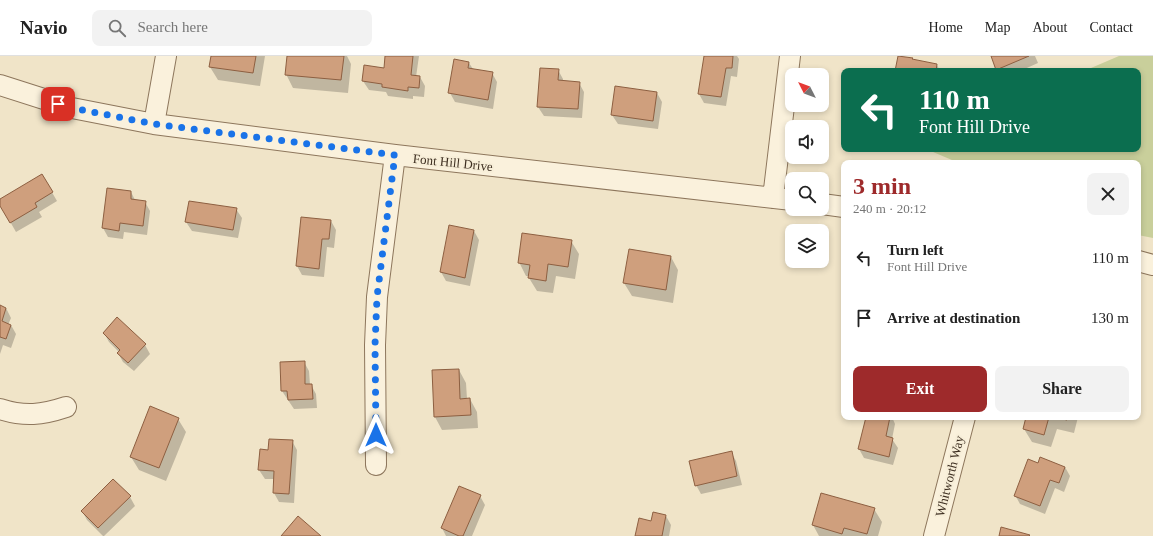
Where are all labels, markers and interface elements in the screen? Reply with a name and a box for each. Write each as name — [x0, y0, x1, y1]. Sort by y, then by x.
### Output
search box — [92, 10, 372, 46]
text: Navio — [20, 17, 68, 38]
icon: search — [106, 17, 128, 39]
text: Search here — [138, 19, 208, 35]
text: Home — [929, 20, 963, 35]
text: Map — [985, 20, 1010, 35]
text: About — [1032, 20, 1067, 35]
text: Contact — [1089, 20, 1133, 35]
north arrow — [785, 68, 829, 112]
map controls — [785, 68, 829, 268]
icon: left — [853, 84, 905, 136]
text: 110 m — [919, 84, 990, 115]
pin — [41, 87, 75, 121]
icon: arrive — [47, 93, 69, 115]
text: Font Hill Drive — [919, 117, 1030, 137]
button: sound — [785, 120, 829, 164]
street label: Font Hill Drive — [412, 151, 494, 174]
button: search — [785, 172, 829, 216]
text: 3 min — [853, 173, 911, 199]
button: close — [1087, 173, 1129, 215]
text: 240 m · 20:12 — [853, 201, 926, 216]
button: layers — [785, 224, 829, 268]
text: Turn left — [887, 242, 944, 258]
icon: left — [853, 247, 875, 269]
text: 110 m — [1092, 250, 1129, 266]
text: Font Hill Drive — [887, 259, 967, 274]
icon: arrive — [853, 307, 875, 329]
text: Arrive at destination — [887, 310, 1020, 326]
text: 130 m — [1091, 310, 1129, 326]
button: Exit — [853, 366, 987, 412]
button: Share — [995, 366, 1129, 412]
position arrow — [355, 414, 397, 456]
street label: Whitworth Way — [932, 434, 967, 518]

